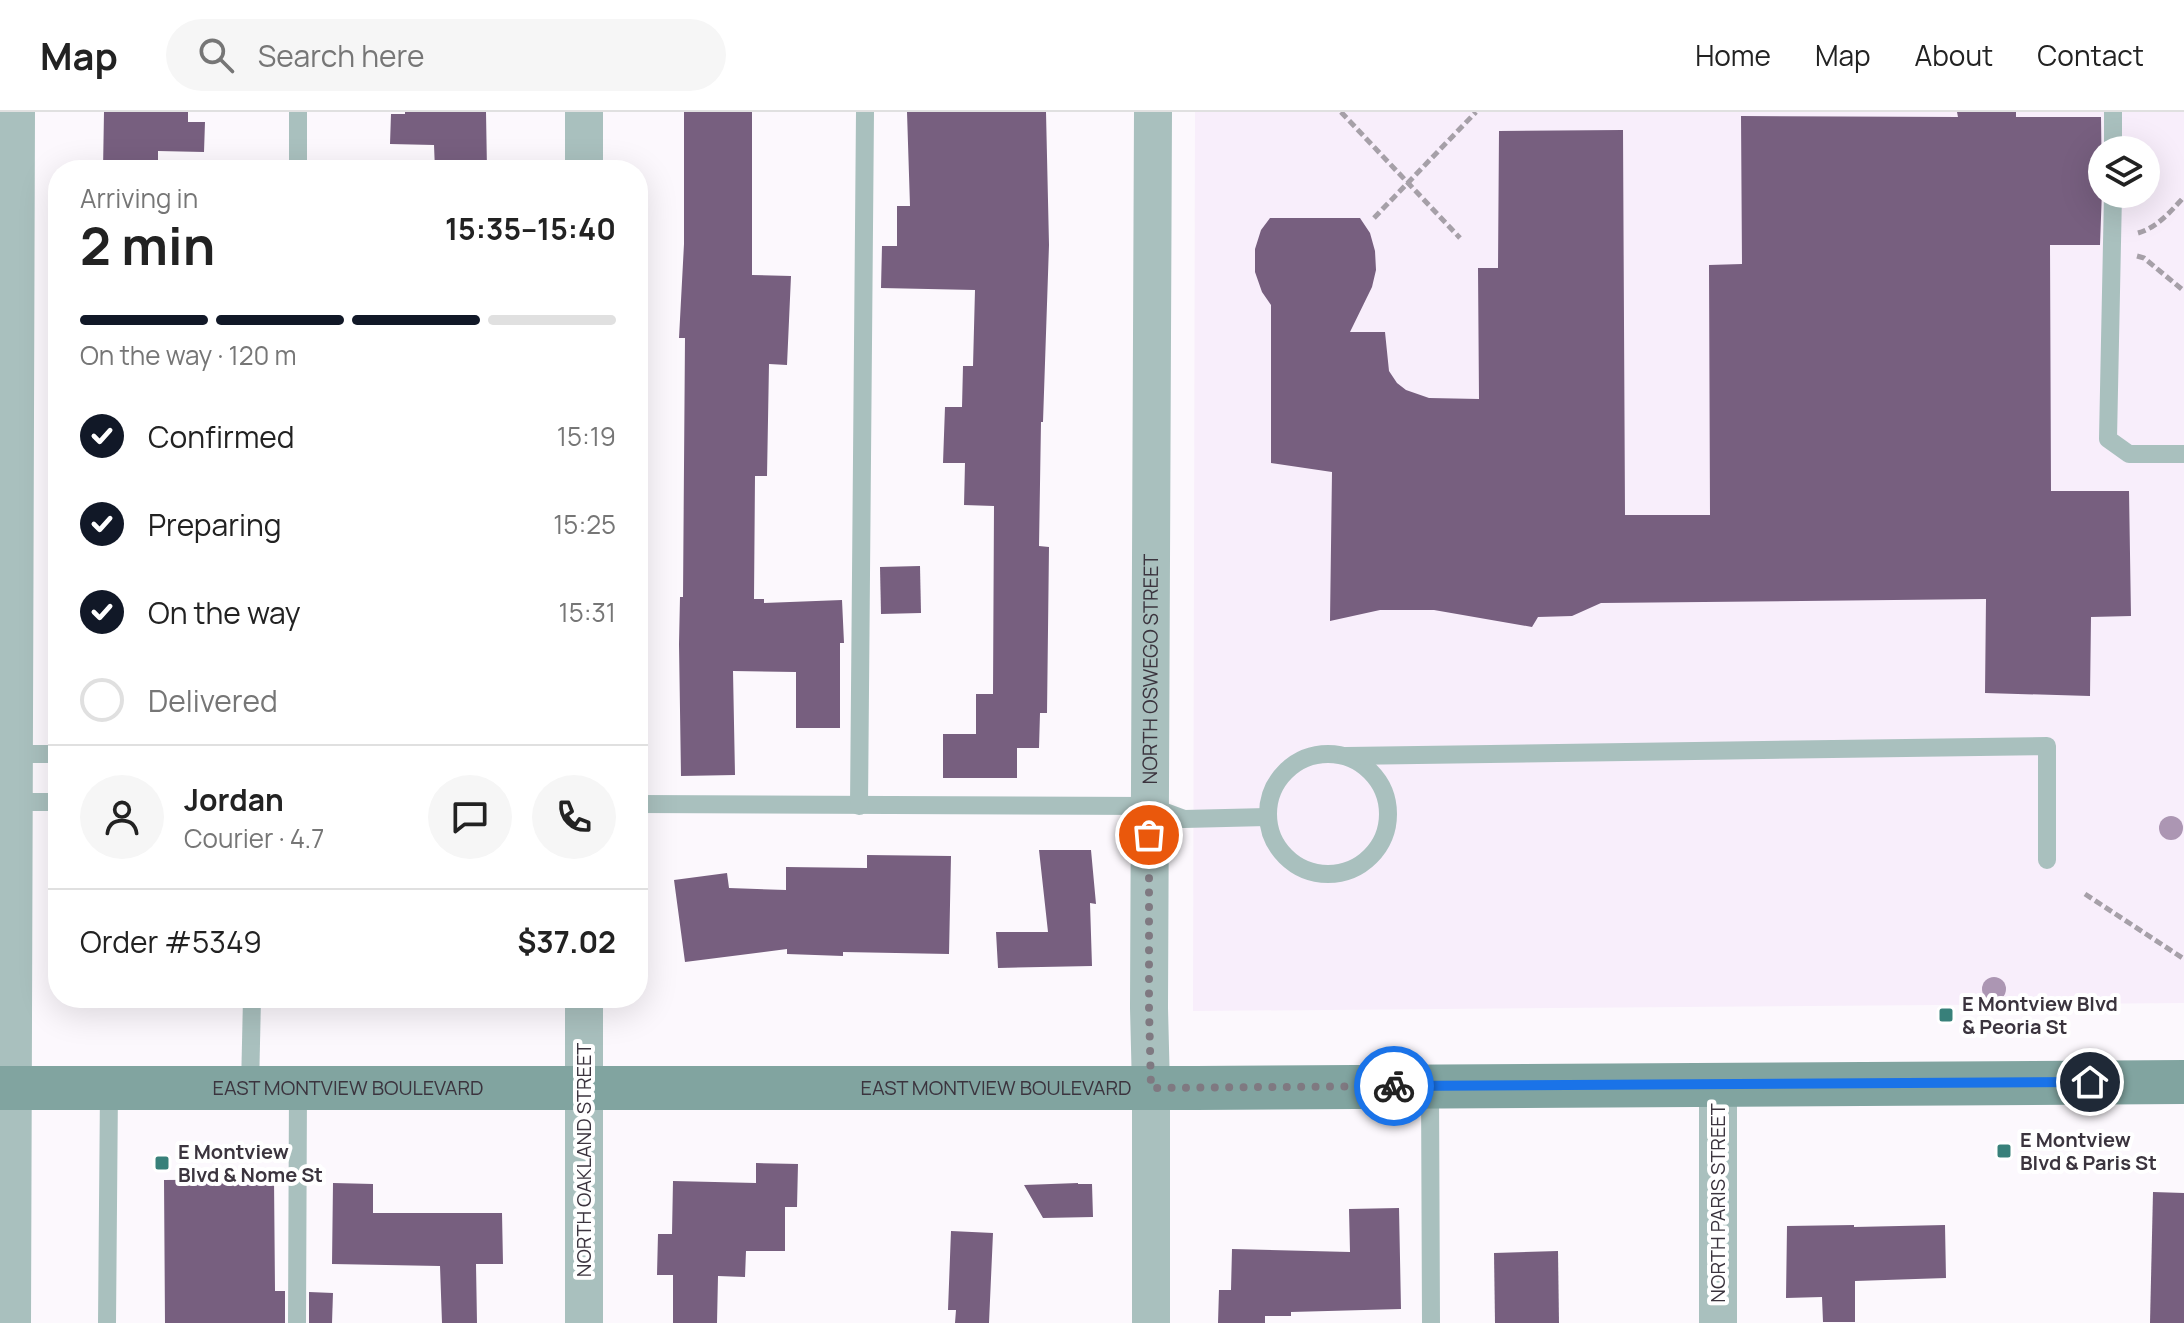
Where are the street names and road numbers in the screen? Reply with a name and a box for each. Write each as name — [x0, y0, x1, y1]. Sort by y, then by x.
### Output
street label: NORTH OSWEGO STREET — [1136, 554, 1164, 784]
street label: NORTH OAKLAND STREET — [570, 1043, 597, 1277]
street label: EAST MONTVIEW BOULEVARD — [212, 1074, 484, 1101]
street label: EAST MONTVIEW BOULEVARD — [860, 1074, 1132, 1101]
street label: NORTH PARIS STREET — [1704, 1103, 1731, 1303]

